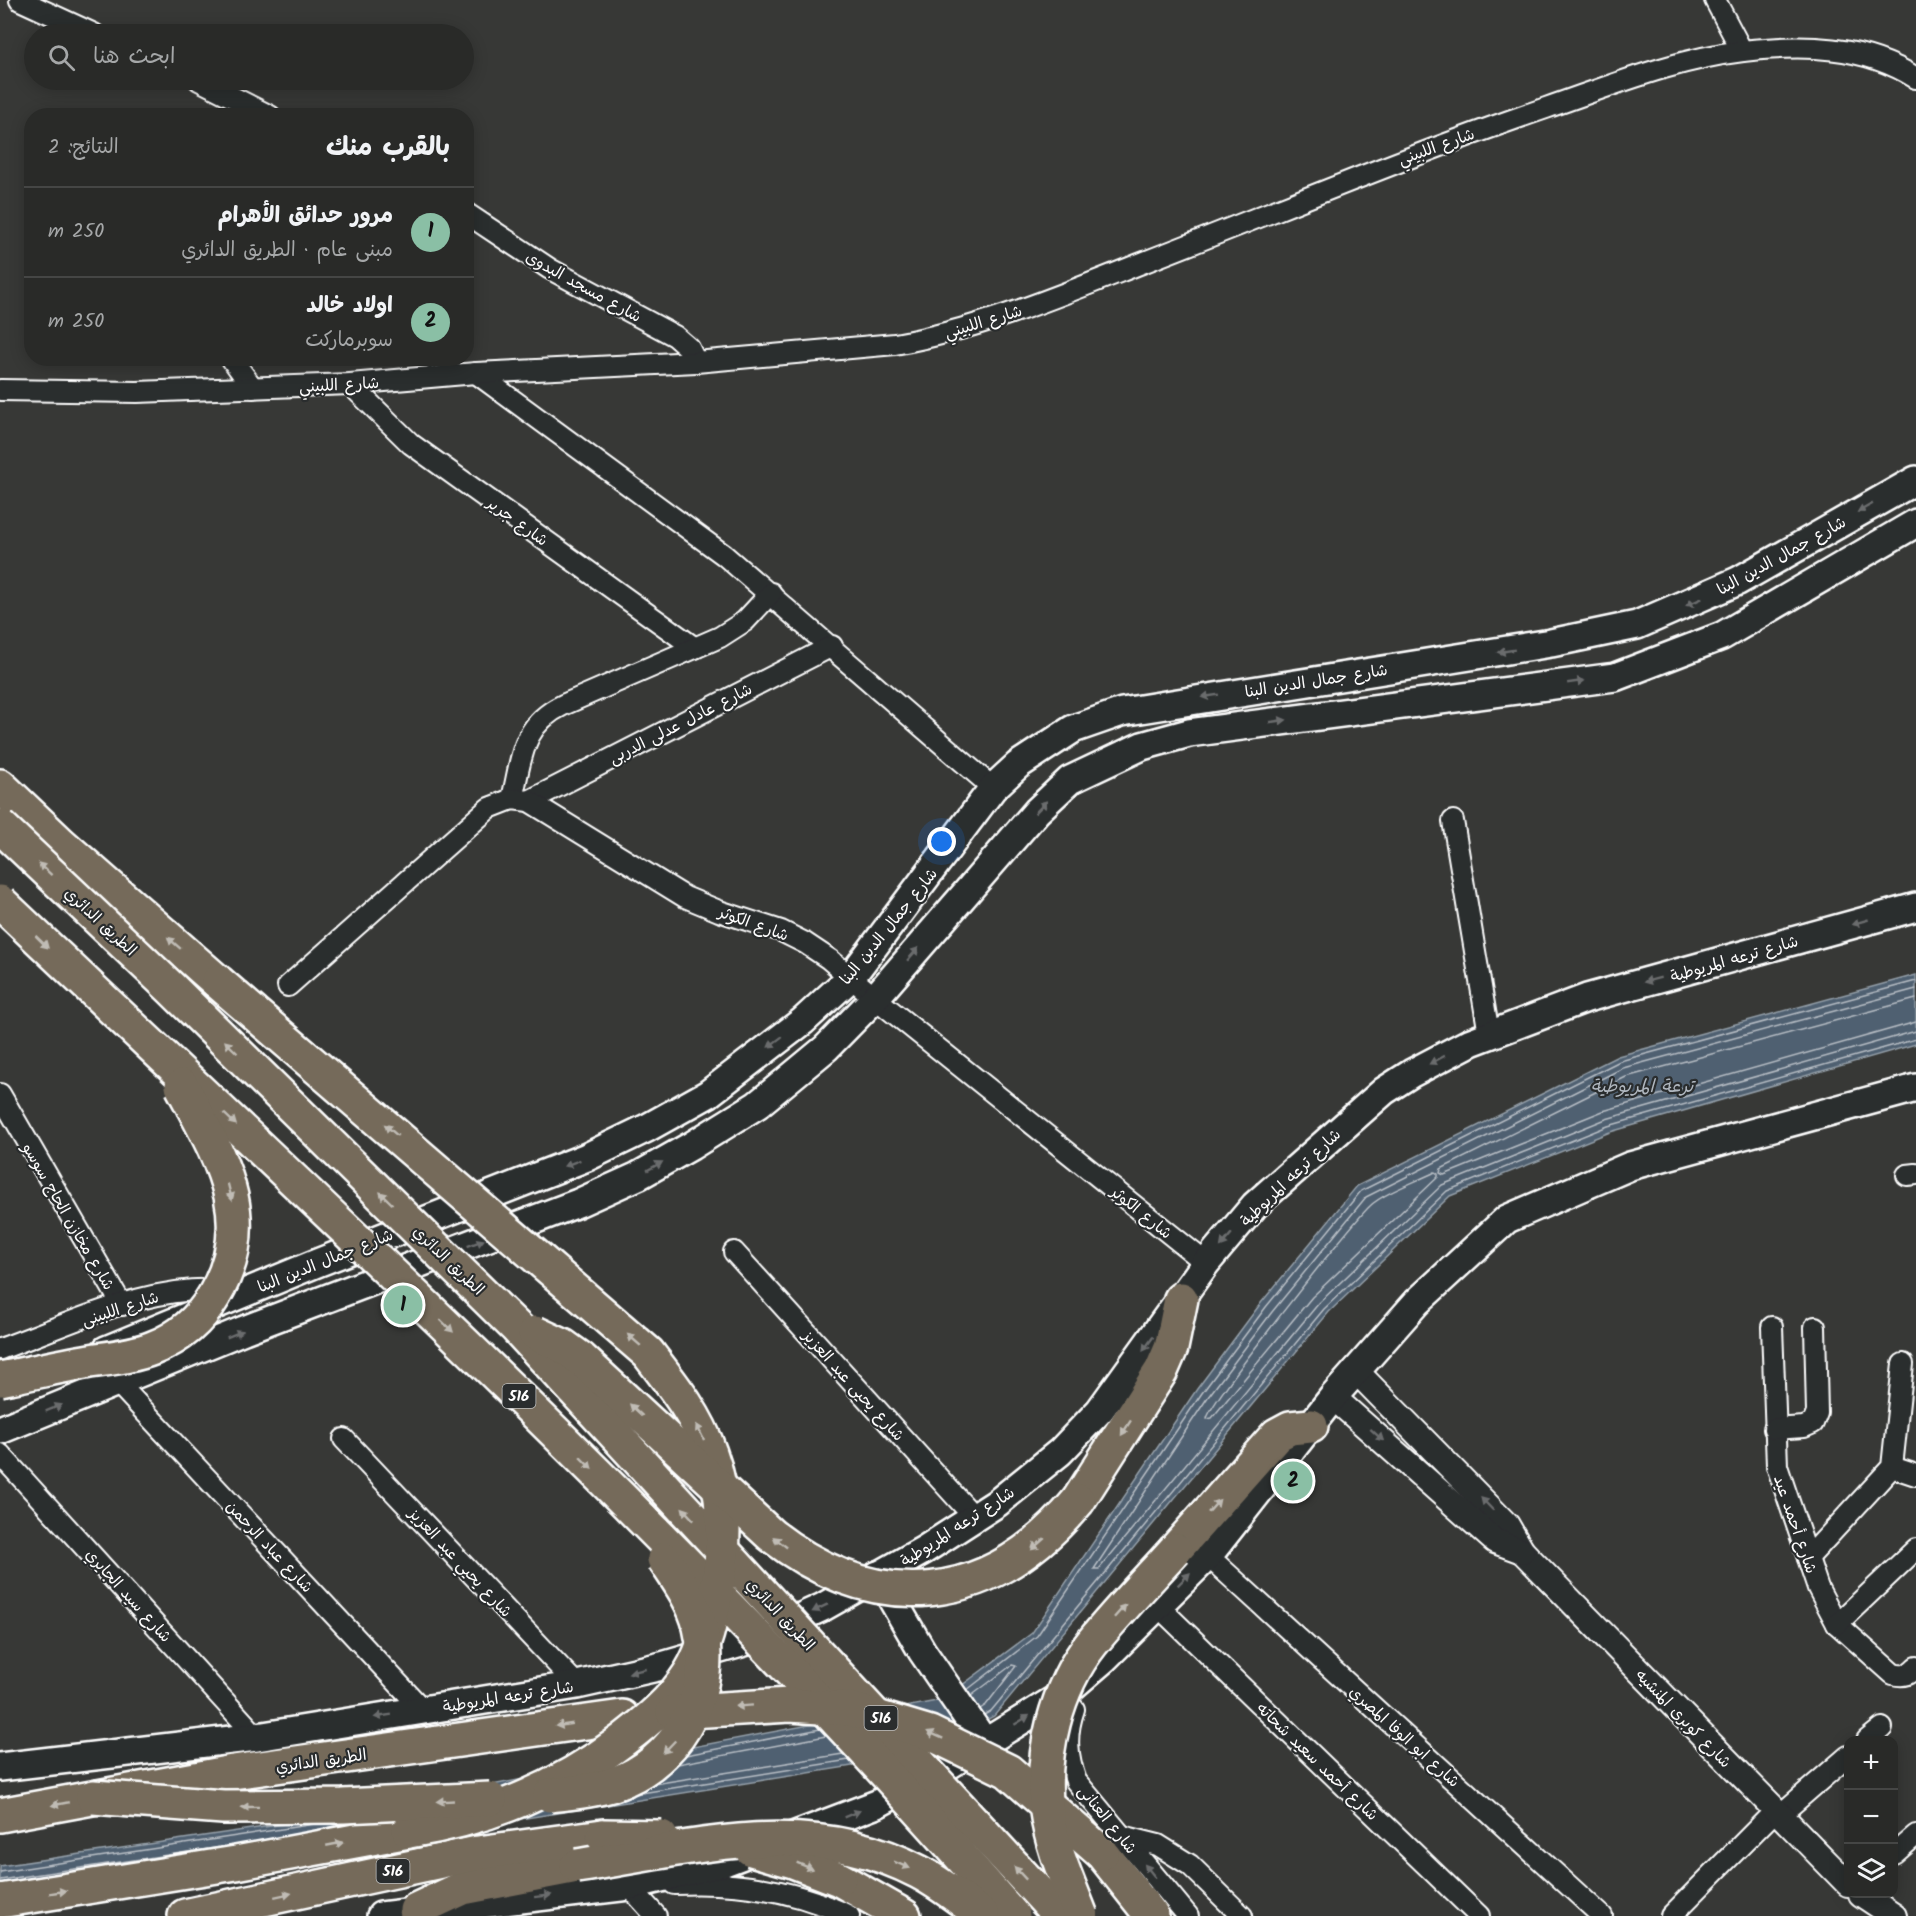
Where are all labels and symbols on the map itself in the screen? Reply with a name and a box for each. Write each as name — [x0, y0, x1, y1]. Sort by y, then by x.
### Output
street label: شارع اللبيني — [1395, 122, 1479, 174]
street label: شارع مسجد البدوى — [521, 245, 646, 330]
street label: شارع اللبيني — [942, 299, 1026, 347]
street label: شارع اللبيني — [298, 371, 380, 401]
street label: شارع جرير — [480, 490, 553, 553]
one-way arrow — [1856, 503, 1873, 513]
street label: شارع جمال الدين البنا — [1713, 510, 1851, 602]
one-way arrow — [1685, 597, 1703, 607]
one-way arrow — [1496, 646, 1515, 655]
street label: شارع جمال الدين البنا — [1243, 658, 1389, 705]
street label: شارع عادل عدلى الدربى — [604, 677, 757, 771]
one-way arrow — [1566, 677, 1585, 686]
one-way arrow — [1200, 692, 1219, 701]
one-way arrow — [1269, 717, 1288, 726]
one-way arrow — [1034, 801, 1048, 815]
your location — [927, 827, 956, 856]
one-way arrow — [38, 862, 52, 876]
street label: شارع جمال الدين البنا — [834, 863, 944, 991]
street label: الطريق الدائري — [58, 882, 142, 962]
street label: شارع الكوثر — [713, 900, 792, 949]
one-way arrow — [1851, 918, 1869, 928]
street label: شارع ترعه المريوطية — [1668, 929, 1801, 990]
one-way arrow — [35, 935, 50, 949]
one-way arrow — [167, 937, 182, 950]
one-way arrow — [906, 947, 919, 962]
one-way arrow — [1642, 976, 1661, 986]
one-way arrow — [768, 1036, 783, 1048]
one-way arrow — [224, 1040, 239, 1054]
one-way arrow — [1428, 1055, 1445, 1065]
water label: ترعة المريوطية — [1591, 1073, 1696, 1102]
one-way arrow — [222, 1112, 237, 1125]
street label: شارع ترعه المريوطية — [1235, 1123, 1347, 1233]
one-way arrow — [383, 1124, 399, 1137]
street label: شارع مخازن الحاج سوسو — [15, 1137, 120, 1295]
one-way arrow — [563, 1158, 581, 1168]
one-way arrow — [647, 1161, 664, 1171]
street label: شارع الكوثر — [1103, 1179, 1177, 1246]
one-way arrow — [226, 1183, 235, 1202]
one-way arrow — [379, 1192, 393, 1206]
street label: الطريق الدائري — [406, 1220, 490, 1302]
street label: شارع جمال الدين البنا — [254, 1223, 397, 1300]
one-way arrow — [1220, 1232, 1233, 1247]
one-way arrow — [467, 1238, 485, 1247]
pin: 1 — [384, 1282, 422, 1328]
street label: شارع اللبينى — [79, 1285, 162, 1334]
one-way arrow — [439, 1319, 454, 1332]
street label: شارع يحيى عبد العزيز — [795, 1323, 910, 1447]
one-way arrow — [226, 1329, 244, 1339]
one-way arrow — [627, 1334, 642, 1347]
one-way arrow — [1142, 1336, 1154, 1352]
road number: 516 — [502, 1384, 536, 1408]
one-way arrow — [45, 1403, 63, 1412]
one-way arrow — [630, 1404, 644, 1418]
one-way arrow — [1120, 1420, 1131, 1436]
one-way arrow — [695, 1424, 705, 1441]
one-way arrow — [1369, 1428, 1384, 1442]
one-way arrow — [579, 1455, 593, 1469]
pin: 2 — [1274, 1458, 1312, 1504]
street label: شارع أحمد عيد — [1766, 1472, 1823, 1577]
street label: شارع ترعه المريوطية — [896, 1481, 1020, 1574]
street label: شارع عباد الرحمن — [219, 1495, 319, 1599]
one-way arrow — [1481, 1498, 1495, 1512]
one-way arrow — [1207, 1499, 1220, 1514]
street label: شارع يحيي عبد العزيز — [400, 1501, 518, 1624]
one-way arrow — [682, 1507, 696, 1521]
one-way arrow — [773, 1536, 788, 1548]
one-way arrow — [1030, 1537, 1046, 1550]
street label: شارع سيد الجايري — [79, 1543, 177, 1649]
street label: الطريق الدائري — [740, 1573, 820, 1657]
one-way arrow — [1177, 1573, 1191, 1587]
one-way arrow — [812, 1604, 829, 1613]
one-way arrow — [1113, 1604, 1126, 1619]
street label: شارع كوبرى المنشيه — [1629, 1664, 1737, 1774]
one-way arrow — [627, 1667, 646, 1677]
street label: شارع ترعه المريوطية — [441, 1675, 575, 1720]
street label: شارع ابو الوفا المصري — [1343, 1680, 1465, 1794]
street label: شارع أحمد سعيد شحاته — [1250, 1697, 1384, 1827]
one-way arrow — [735, 1701, 754, 1711]
road number: 516 — [864, 1706, 898, 1730]
one-way arrow — [373, 1712, 392, 1721]
one-way arrow — [1014, 1715, 1030, 1726]
one-way arrow — [554, 1720, 573, 1730]
one-way arrow — [926, 1731, 943, 1740]
one-way arrow — [662, 1739, 676, 1754]
street label: الطريق الدائري — [274, 1743, 368, 1780]
street label: شارع العنانى — [1071, 1780, 1143, 1860]
one-way arrow — [436, 1796, 455, 1805]
one-way arrow — [50, 1800, 69, 1809]
one-way arrow — [241, 1802, 260, 1812]
one-way arrow — [843, 1809, 861, 1819]
one-way arrow — [325, 1840, 344, 1849]
road number: 516 — [376, 1859, 410, 1883]
one-way arrow — [893, 1861, 911, 1870]
one-way arrow — [796, 1862, 814, 1871]
one-way arrow — [1144, 1863, 1157, 1879]
one-way arrow — [1014, 1866, 1027, 1881]
one-way arrow — [48, 1887, 67, 1896]
one-way arrow — [274, 1890, 293, 1899]
one-way arrow — [533, 1891, 552, 1901]

